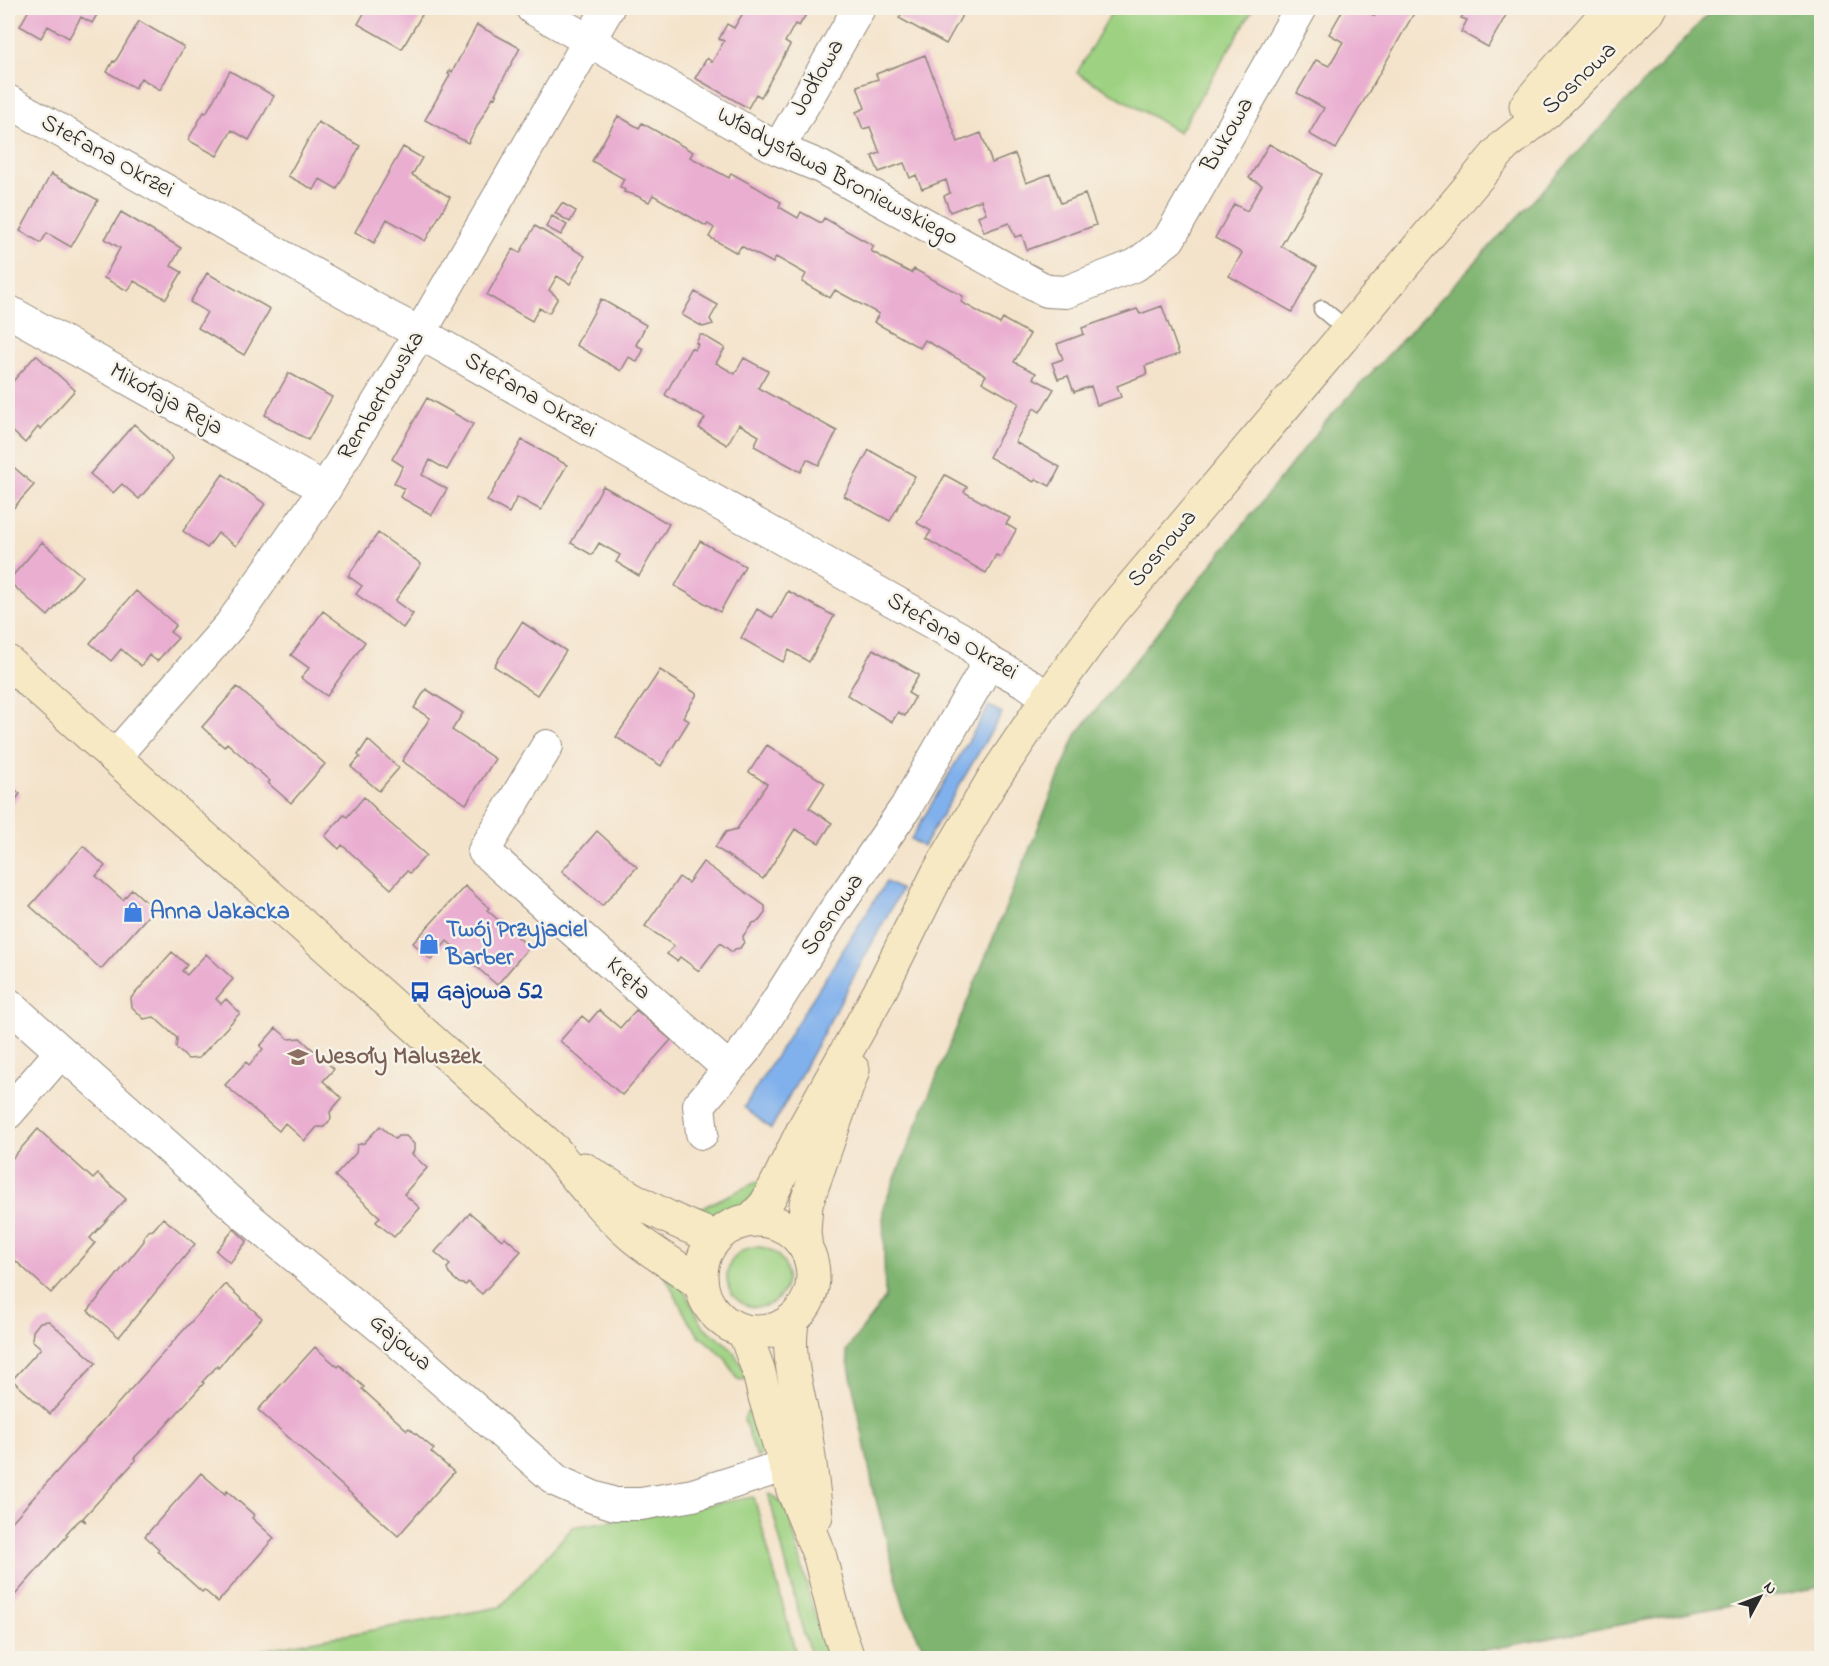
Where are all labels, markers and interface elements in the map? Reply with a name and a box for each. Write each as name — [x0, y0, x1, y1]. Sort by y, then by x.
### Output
street label: Jodłowa — [782, 33, 854, 123]
street label: Sosnowa — [1534, 34, 1626, 124]
street label: Bukowa — [1192, 91, 1264, 180]
street label: Władysława Broniewskiego — [710, 98, 964, 256]
street label: Stefana Okrzei — [34, 106, 180, 208]
street label: Rembertowska — [330, 325, 434, 467]
street label: Stefana Okrzei — [457, 344, 603, 448]
street label: Mikołaja Reja — [103, 354, 229, 446]
street label: Sosnowa — [1120, 502, 1206, 596]
street label: Stefana Okrzei — [880, 584, 1024, 690]
street label: Sosnowa — [792, 867, 874, 963]
place label: Anna Jakacka — [150, 895, 290, 930]
shop icon: Anna Jakacka — [121, 900, 145, 924]
place label: Twój Przyjaciel Barber — [445, 913, 587, 976]
shop icon: Twój Przyjaciel Barber — [417, 932, 441, 956]
street label: Kręta — [597, 949, 659, 1009]
place label: Gajowa 52 — [437, 975, 543, 1010]
bus stop icon: Gajowa 52 — [408, 980, 432, 1004]
place label: Wesoły Maluszek — [315, 1040, 482, 1076]
school or university icon: Wesoły Maluszek — [286, 1045, 310, 1069]
street label: Gajowa — [361, 1306, 439, 1380]
north arrow — [1730, 1567, 1790, 1627]
text: N — [1757, 1577, 1783, 1601]

